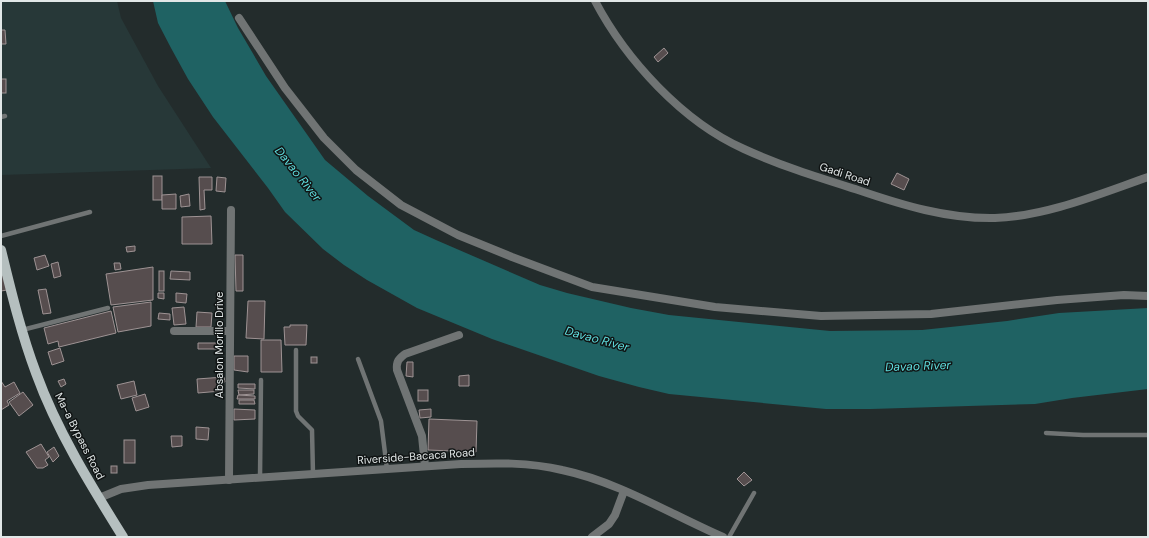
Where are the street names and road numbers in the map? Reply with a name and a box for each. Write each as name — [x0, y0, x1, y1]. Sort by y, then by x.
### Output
street label: Gadi Road — [818, 159, 872, 189]
street label: Absalon Morillo Drive — [212, 292, 226, 398]
street label: Ma-a Bypass Road — [52, 390, 108, 482]
street label: Riverside-Bacaca Road — [357, 445, 475, 467]

